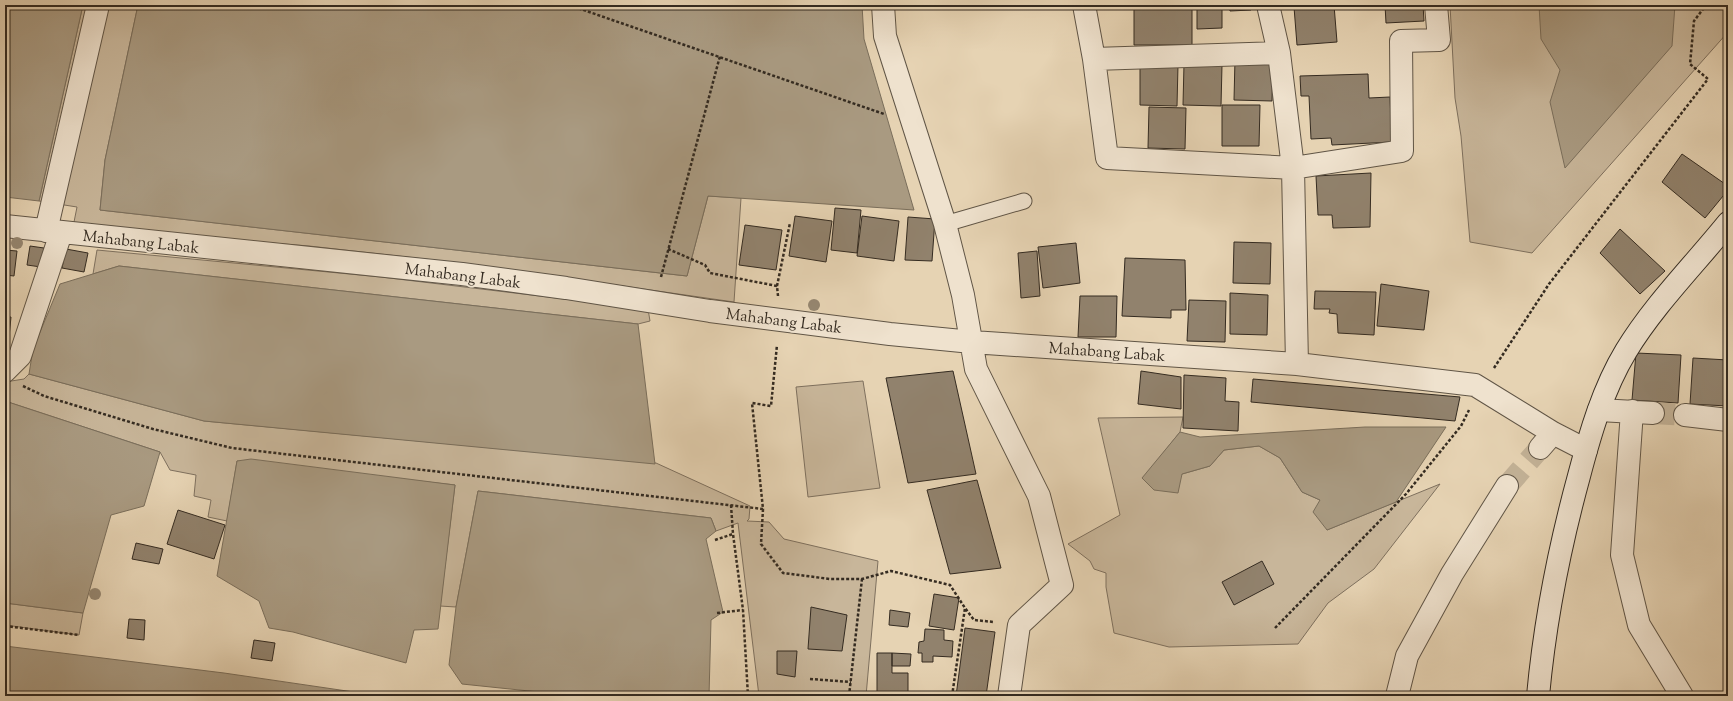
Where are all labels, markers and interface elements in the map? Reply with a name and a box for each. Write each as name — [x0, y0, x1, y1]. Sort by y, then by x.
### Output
street label: Mahabang Labak — [81, 226, 200, 261]
street label: Mahabang Labak — [403, 259, 522, 296]
street label: Mahabang Labak — [724, 304, 843, 341]
street label: Mahabang Labak — [1048, 338, 1166, 369]

